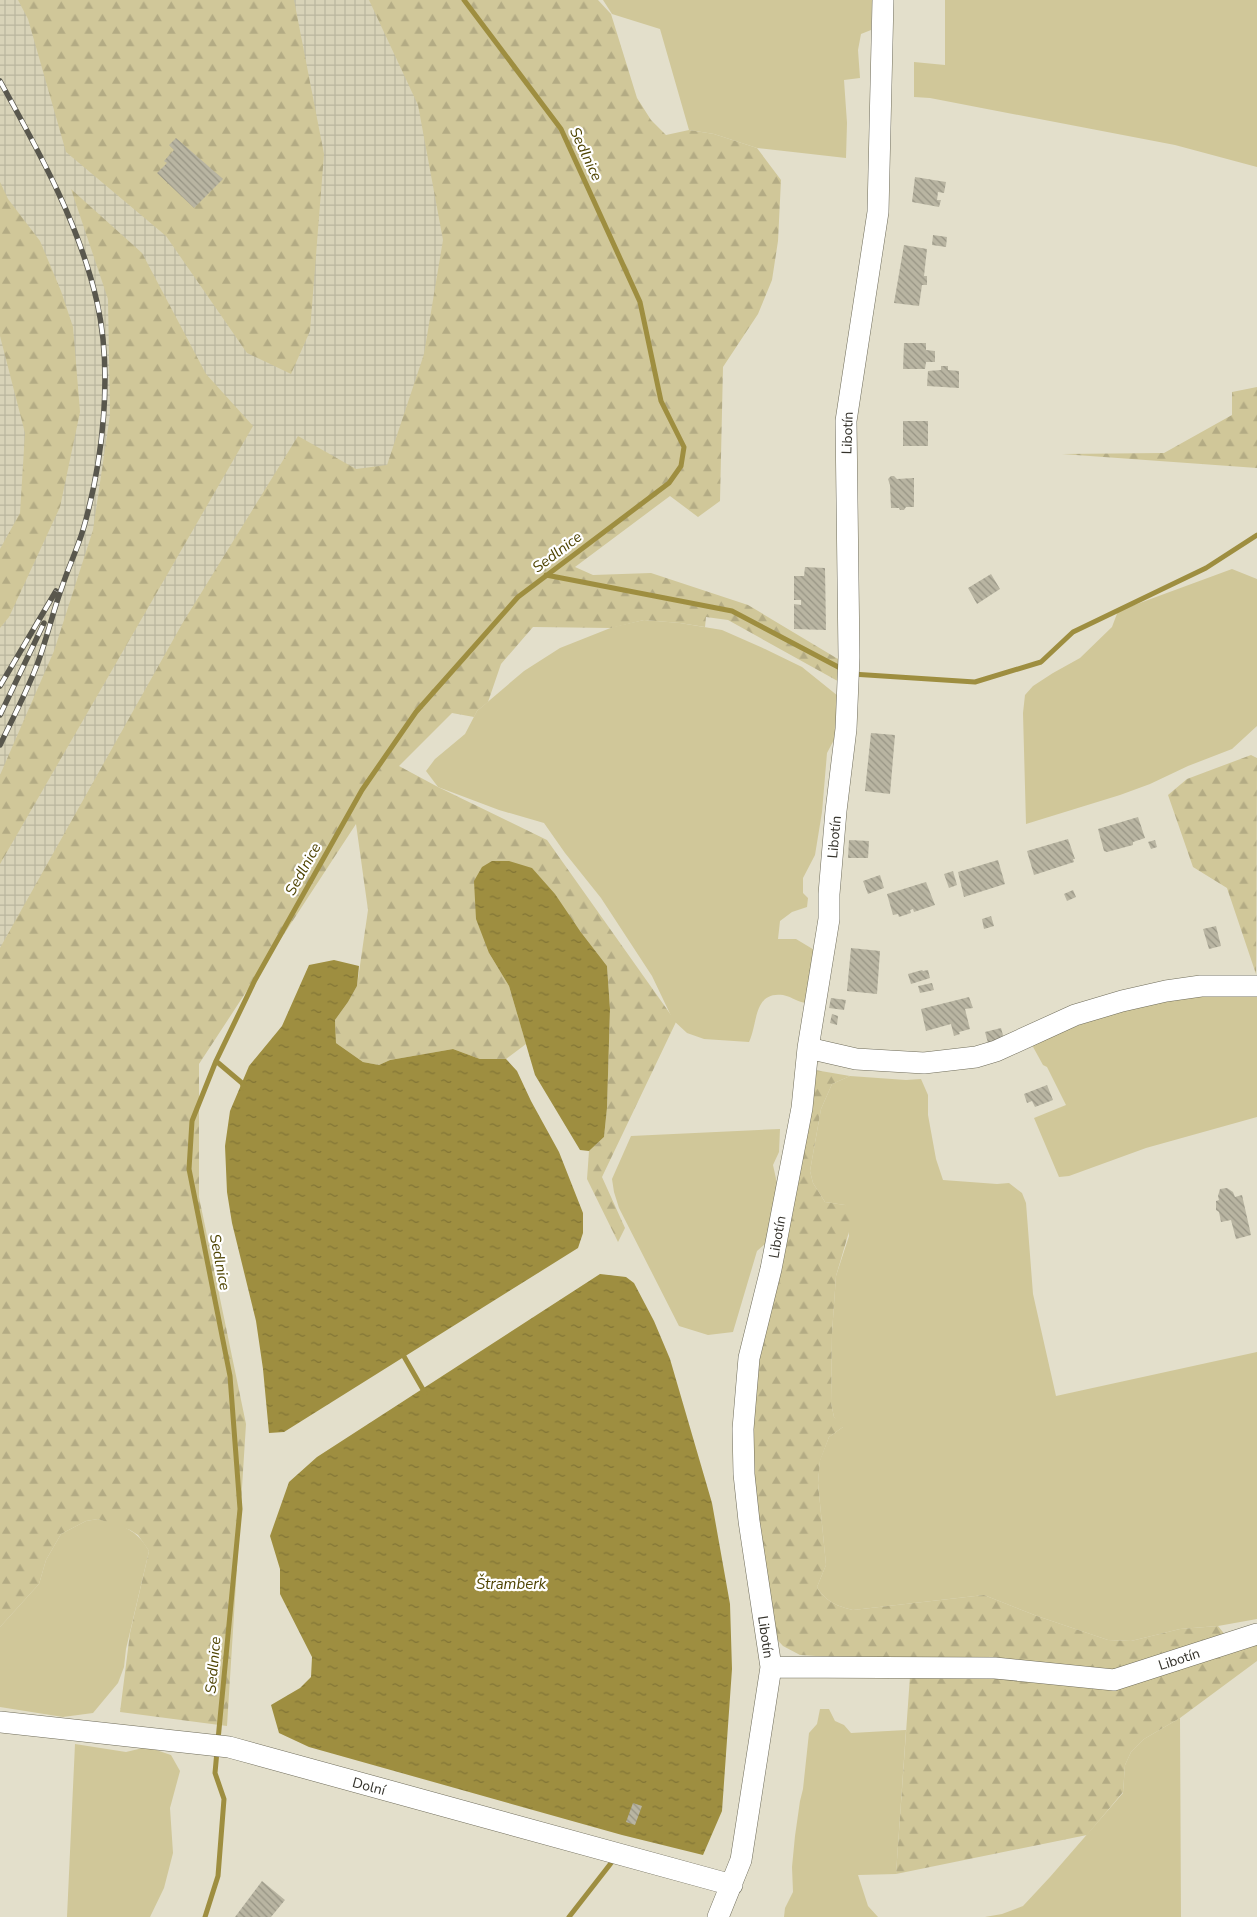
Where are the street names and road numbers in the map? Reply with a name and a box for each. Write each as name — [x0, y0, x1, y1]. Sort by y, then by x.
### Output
street label: Libotín — [837, 411, 858, 455]
street label: Libotín — [823, 815, 846, 859]
street label: Libotín — [764, 1214, 791, 1260]
street label: Libotín — [753, 1615, 778, 1660]
street label: Libotín — [1156, 1644, 1202, 1675]
street label: Dolní — [350, 1773, 388, 1800]

